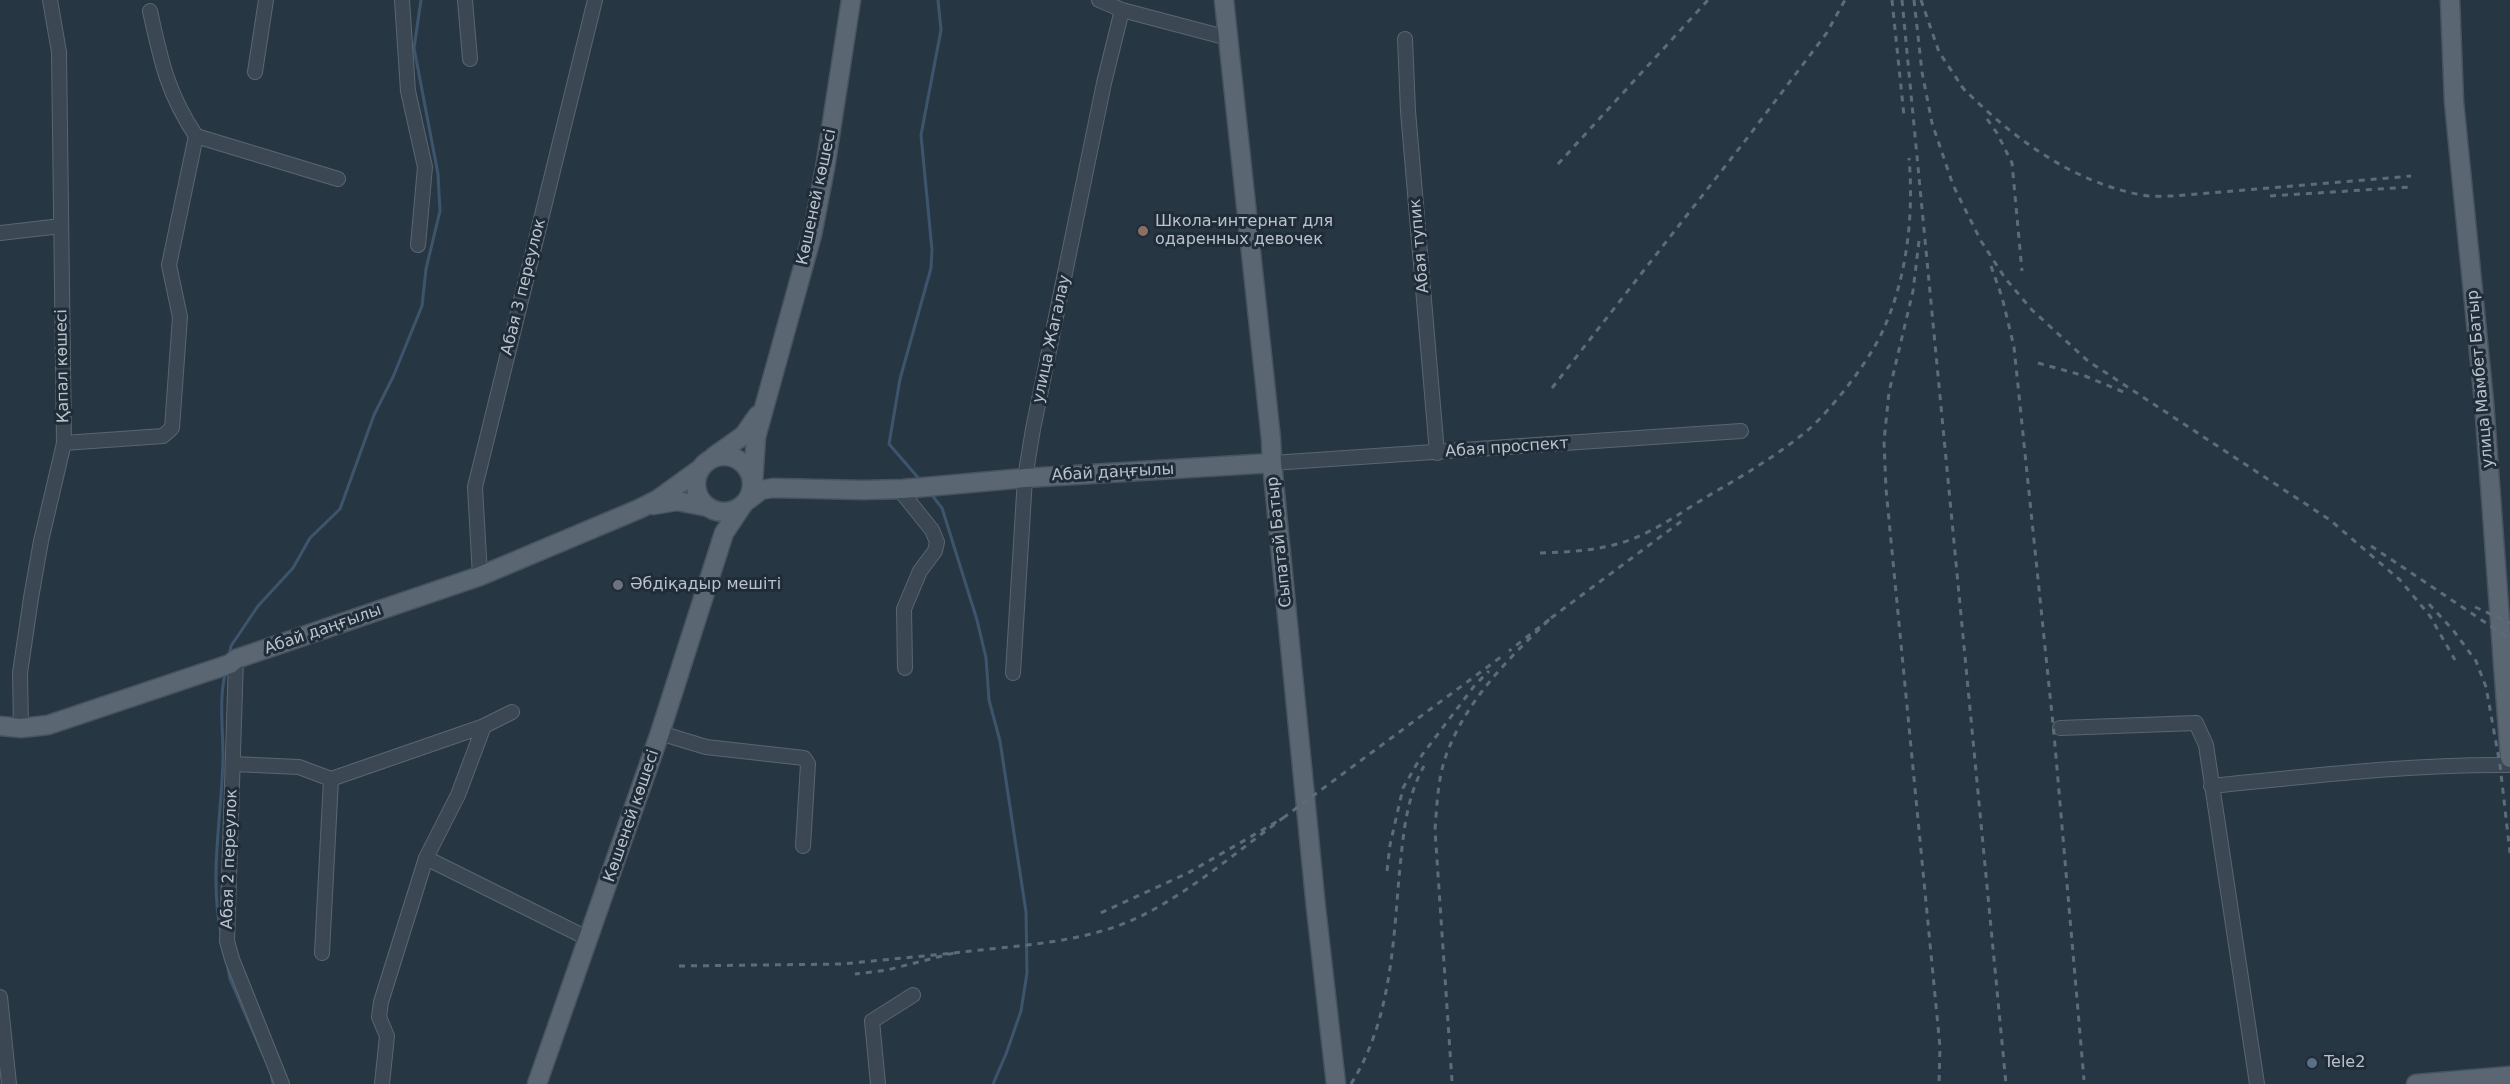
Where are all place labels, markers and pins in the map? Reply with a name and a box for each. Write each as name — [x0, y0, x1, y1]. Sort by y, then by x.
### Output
place label: Школа-интернат для одаренных девочек — [1155, 212, 1333, 250]
marker: Школа-интернат для одаренных девочек — [1136, 224, 1150, 238]
place label: Әбдіқадыр мешіті — [630, 575, 781, 595]
marker: Әбдіқадыр мешіті — [611, 578, 625, 592]
place label: Tele2 — [2324, 1053, 2365, 1073]
marker: Tele2 — [2305, 1056, 2319, 1070]

